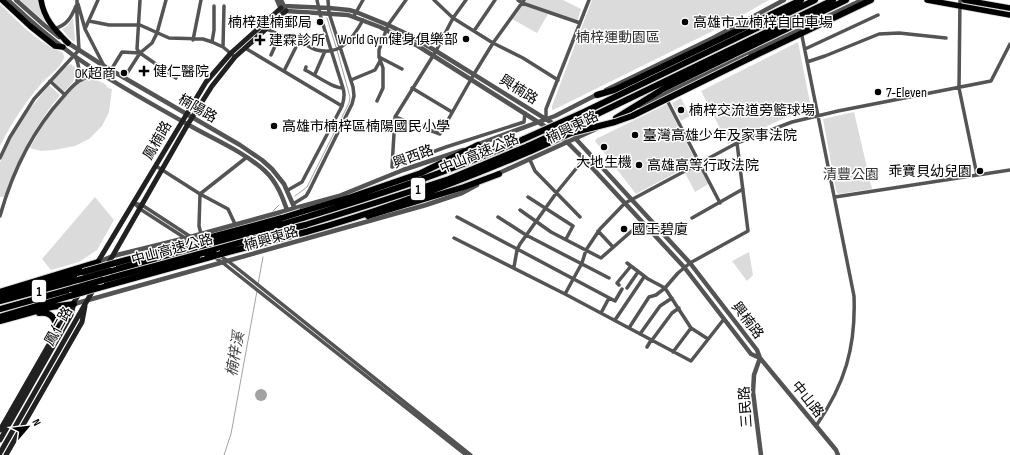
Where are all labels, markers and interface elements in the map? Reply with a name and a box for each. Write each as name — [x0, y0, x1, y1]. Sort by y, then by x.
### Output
place label: 楠梓建楠郵局 — [228, 14, 312, 31]
place label: 高雄市立楠梓自由車場 — [693, 14, 833, 31]
marker: 楠梓建楠郵局 — [315, 17, 325, 27]
marker: 高雄市立楠梓自由車場 — [680, 17, 690, 27]
park label: 楠梓運動園區 — [576, 29, 660, 46]
place label: World Gym健身俱樂部 — [337, 31, 458, 48]
place label: 建霖診所 — [269, 32, 325, 49]
marker: 建霖診所 — [254, 34, 266, 46]
marker: World Gym健身俱樂部 — [461, 34, 471, 44]
place label: 健仁醫院 — [153, 63, 209, 80]
place label: OK超商 — [75, 65, 116, 82]
marker: 健仁醫院 — [138, 65, 150, 77]
marker: OK超商 — [119, 68, 129, 78]
street label: 興楠路 — [496, 71, 541, 108]
place label: 7-Eleven — [886, 84, 927, 101]
marker: 7-Eleven — [873, 87, 883, 97]
street label: 楠陽路 — [175, 91, 220, 126]
place label: 楠梓交流道旁籃球場 — [689, 102, 815, 119]
marker: 楠梓交流道旁籃球場 — [676, 105, 686, 115]
street label: 楠興東路 — [543, 108, 601, 147]
street label: 鳳楠路 — [140, 118, 175, 163]
place label: 高雄市楠梓區楠陽國民小學 — [282, 118, 450, 135]
marker: 高雄市楠梓區楠陽國民小學 — [269, 121, 279, 131]
place label: 臺灣高雄少年及家事法院 — [643, 127, 797, 144]
street label: 中山高速公路 — [437, 130, 521, 177]
marker: 臺灣高雄少年及家事法院 — [630, 130, 640, 140]
street label: 興西路 — [391, 141, 436, 172]
marker: 大地生機 — [599, 142, 609, 152]
place label: 大地生機 — [576, 154, 632, 171]
place label: 高雄高等行政法院 — [647, 157, 759, 174]
marker: 高雄高等行政法院 — [634, 160, 644, 170]
place label: 乖寶貝幼兒園 — [888, 163, 972, 180]
park label: 清豐公園 — [823, 166, 879, 183]
marker: 乖寶貝幼兒園 — [975, 166, 985, 176]
road number: 1 — [411, 178, 425, 200]
place label: 國王碧廈 — [632, 221, 688, 238]
street label: 楠興東路 — [242, 223, 300, 254]
marker: 國王碧廈 — [619, 224, 629, 234]
street label: 中山高速公路 — [129, 230, 215, 269]
road number: 1 — [32, 280, 46, 302]
street label: 興楠路 — [728, 298, 767, 342]
street label: 鳳仁路 — [41, 304, 76, 349]
water label: 楠梓溪 — [222, 328, 249, 378]
street label: 中山路 — [788, 378, 827, 421]
street label: 三民路 — [736, 385, 755, 429]
north arrow — [8, 407, 48, 447]
text: N — [29, 417, 44, 428]

